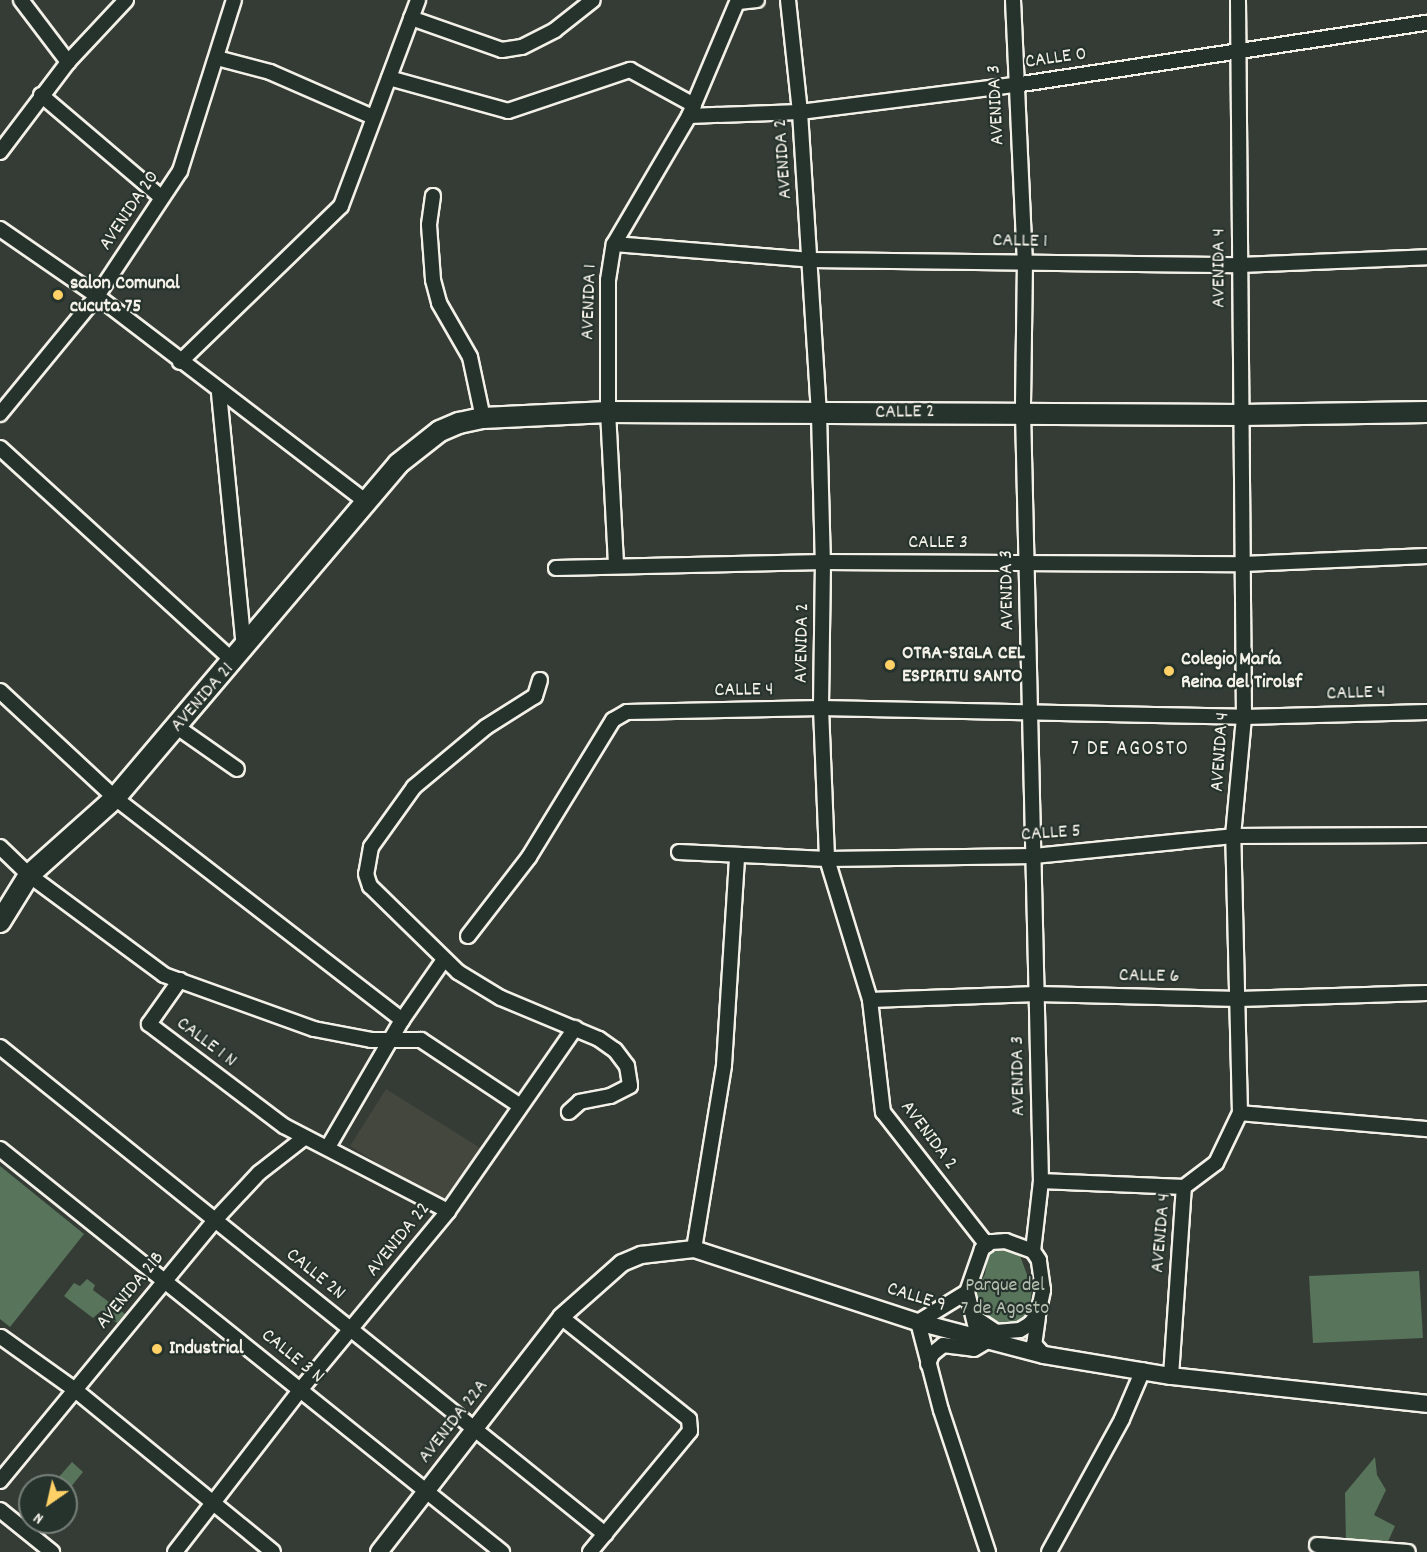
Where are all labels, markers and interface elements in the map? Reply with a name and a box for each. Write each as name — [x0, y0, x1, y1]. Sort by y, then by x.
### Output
street label: CALLE 0 — [1024, 43, 1088, 75]
street label: AVENIDA 3 — [983, 64, 1011, 146]
street label: AVENIDA 2 — [769, 118, 799, 200]
street label: AVENIDA 20 — [95, 167, 165, 255]
street label: AVENIDA 4 — [1208, 228, 1232, 308]
street label: CALLE 1 — [992, 230, 1048, 254]
street label: AVENIDA 1 — [577, 264, 603, 340]
place label: salon Comunal cucuta 75 — [70, 272, 180, 319]
marker: salon Comunal cucuta 75 — [51, 288, 65, 302]
street label: CALLE 2 — [875, 400, 935, 426]
street label: CALLE 3 — [908, 531, 968, 555]
street label: AVENIDA 3 — [995, 550, 1021, 630]
street label: AVENIDA 2 — [790, 603, 816, 683]
place label: OTRA-SIGLA CEL ESPIRITU SANTO — [902, 642, 1025, 689]
place label: Colegio María Reina del Tirolsf — [1181, 648, 1302, 695]
street label: AVENIDA 21 — [166, 658, 240, 738]
marker: OTRA-SIGLA CEL ESPIRITU SANTO — [883, 658, 897, 672]
marker: Colegio María Reina del Tirolsf — [1162, 664, 1176, 678]
street label: CALLE 4 — [714, 678, 774, 704]
street label: CALLE 4 — [1326, 681, 1386, 707]
street label: AVENIDA 4 — [1206, 711, 1236, 793]
district label: 7 DE AGOSTO — [1071, 737, 1189, 763]
street label: CALLE 5 — [1020, 820, 1082, 848]
street label: CALLE 6 — [1118, 964, 1180, 990]
street label: CALLE 1 N — [171, 1012, 241, 1074]
street label: AVENIDA 3 — [1006, 1036, 1032, 1116]
street label: AVENIDA 2 — [894, 1097, 962, 1175]
street label: AVENIDA 4 — [1147, 1192, 1177, 1274]
street label: AVENIDA 22 — [362, 1198, 436, 1282]
street label: CALLE 2N — [280, 1244, 350, 1306]
street label: AVENIDA 21B — [92, 1247, 170, 1335]
park label: Parque del 7 de Agosto — [961, 1274, 1049, 1321]
street label: CALLE 9 — [884, 1278, 948, 1318]
street label: CALLE 3 N — [256, 1324, 328, 1390]
place label: Industrial — [169, 1337, 243, 1361]
marker: Industrial — [150, 1342, 164, 1356]
street label: AVENIDA 22A — [414, 1375, 494, 1469]
north arrow — [18, 1474, 78, 1534]
text: N — [29, 1506, 48, 1529]

